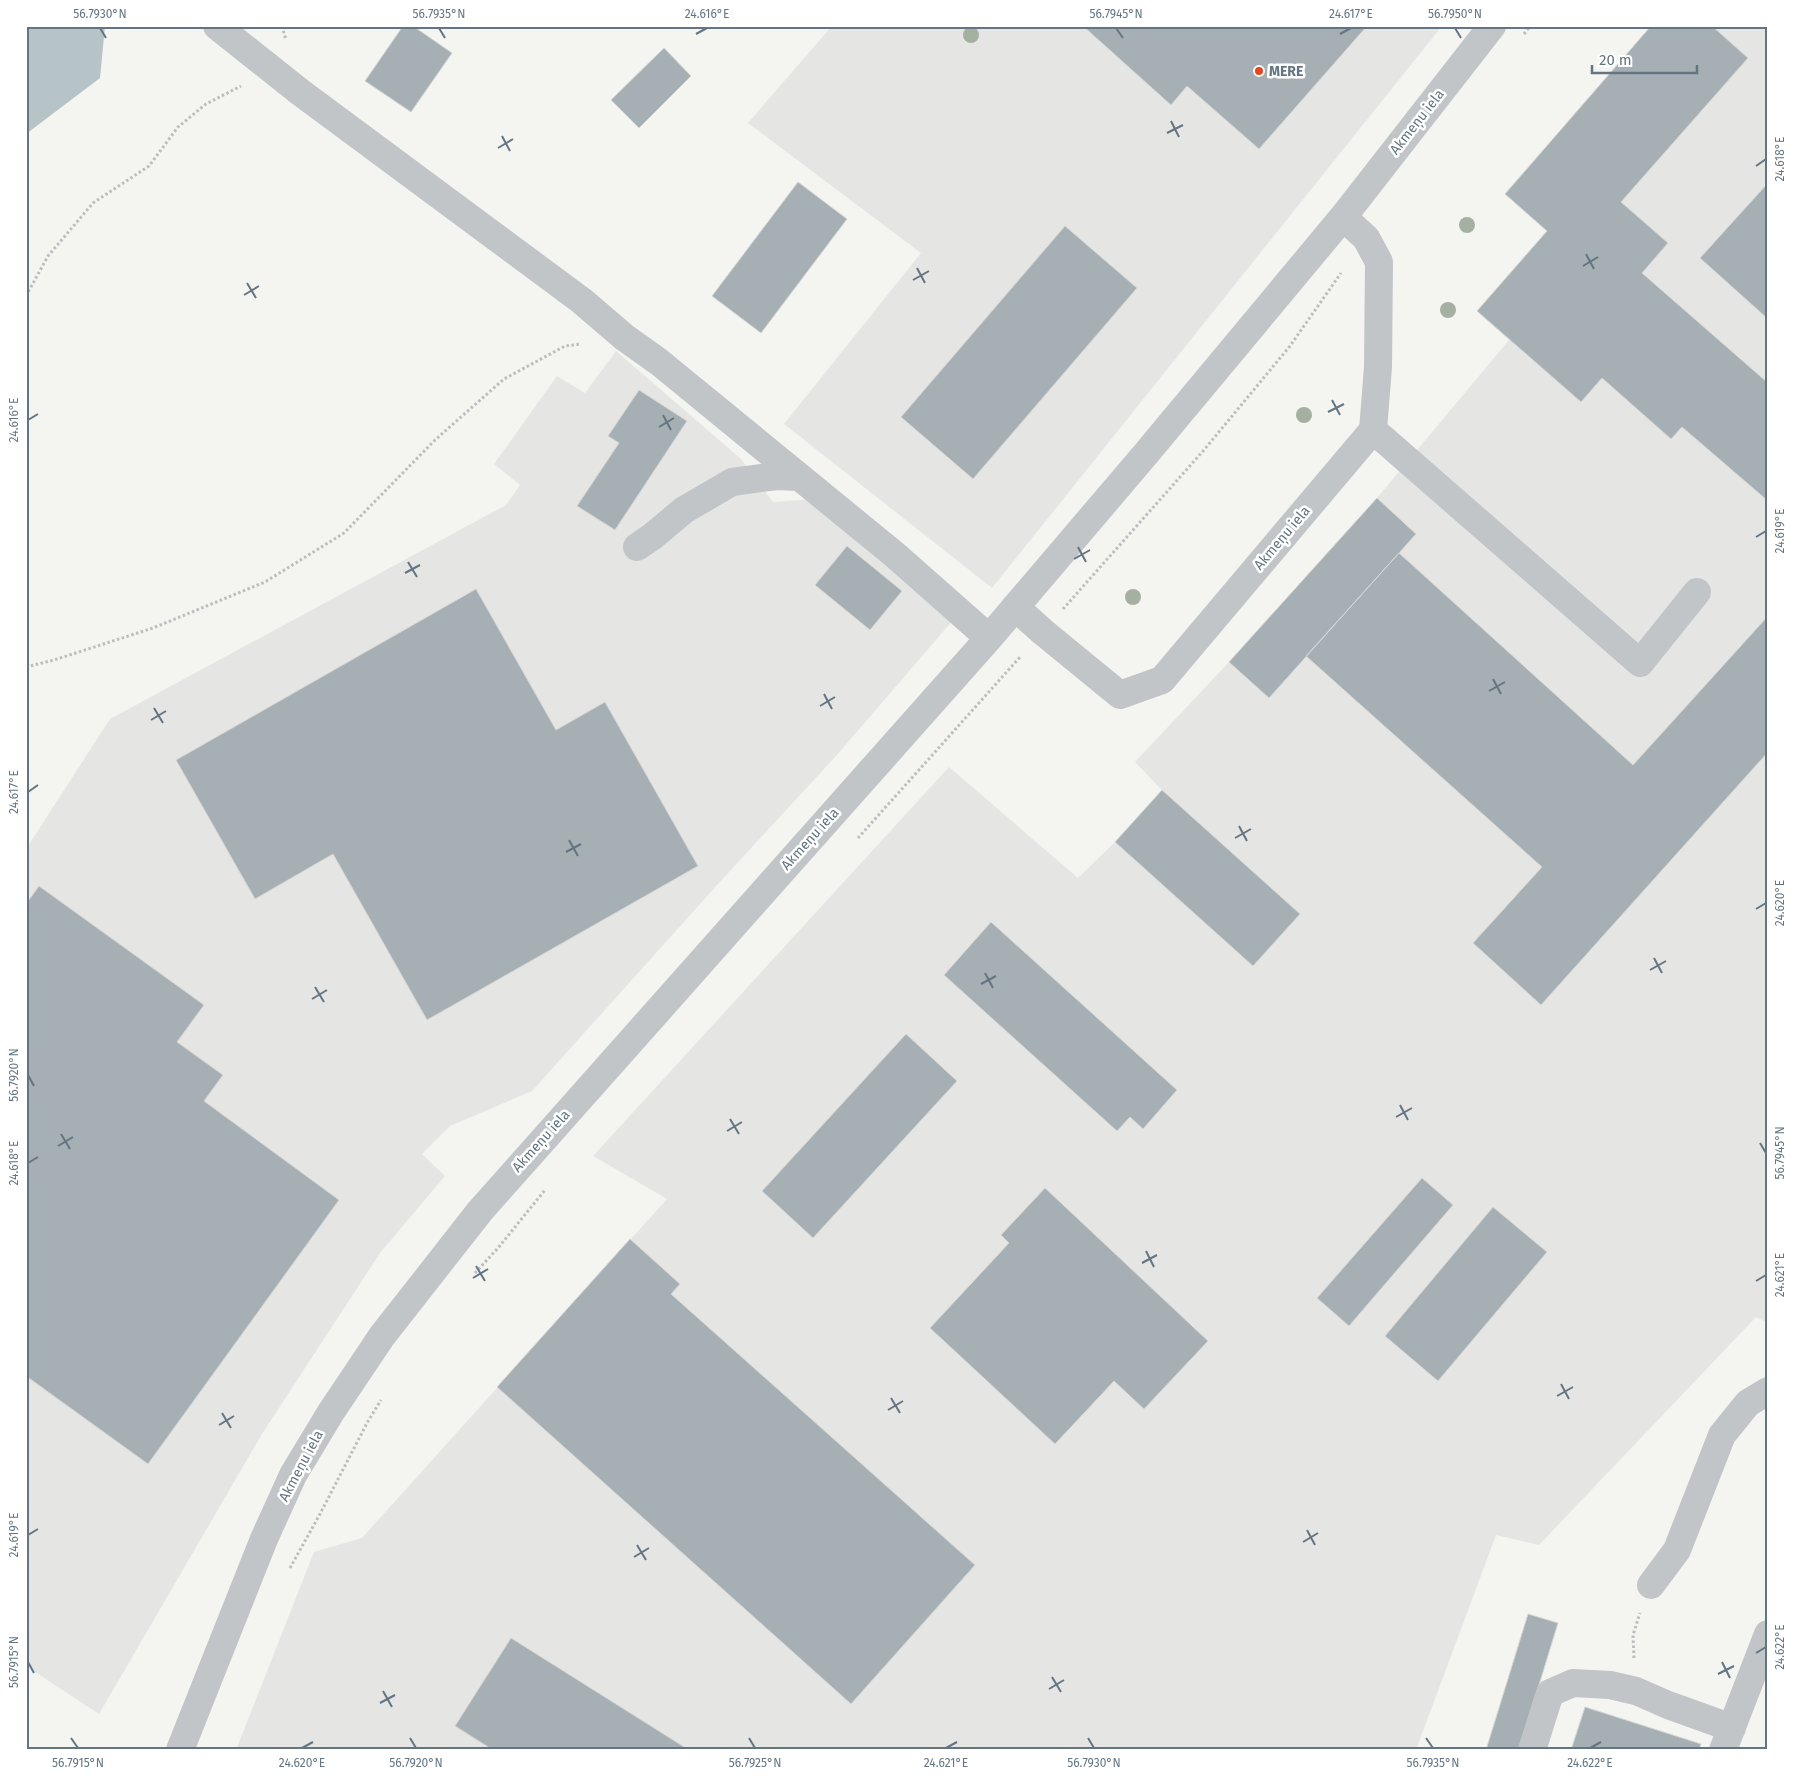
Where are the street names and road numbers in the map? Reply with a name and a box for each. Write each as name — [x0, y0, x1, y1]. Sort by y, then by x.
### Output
street label: Akmeņu iela — [1386, 86, 1449, 159]
street label: Akmeņu iela — [1250, 503, 1314, 574]
street label: Akmeņu iela — [778, 804, 843, 874]
street label: Akmeņu iela — [509, 1106, 574, 1176]
street label: Akmeņu iela — [275, 1428, 328, 1505]

